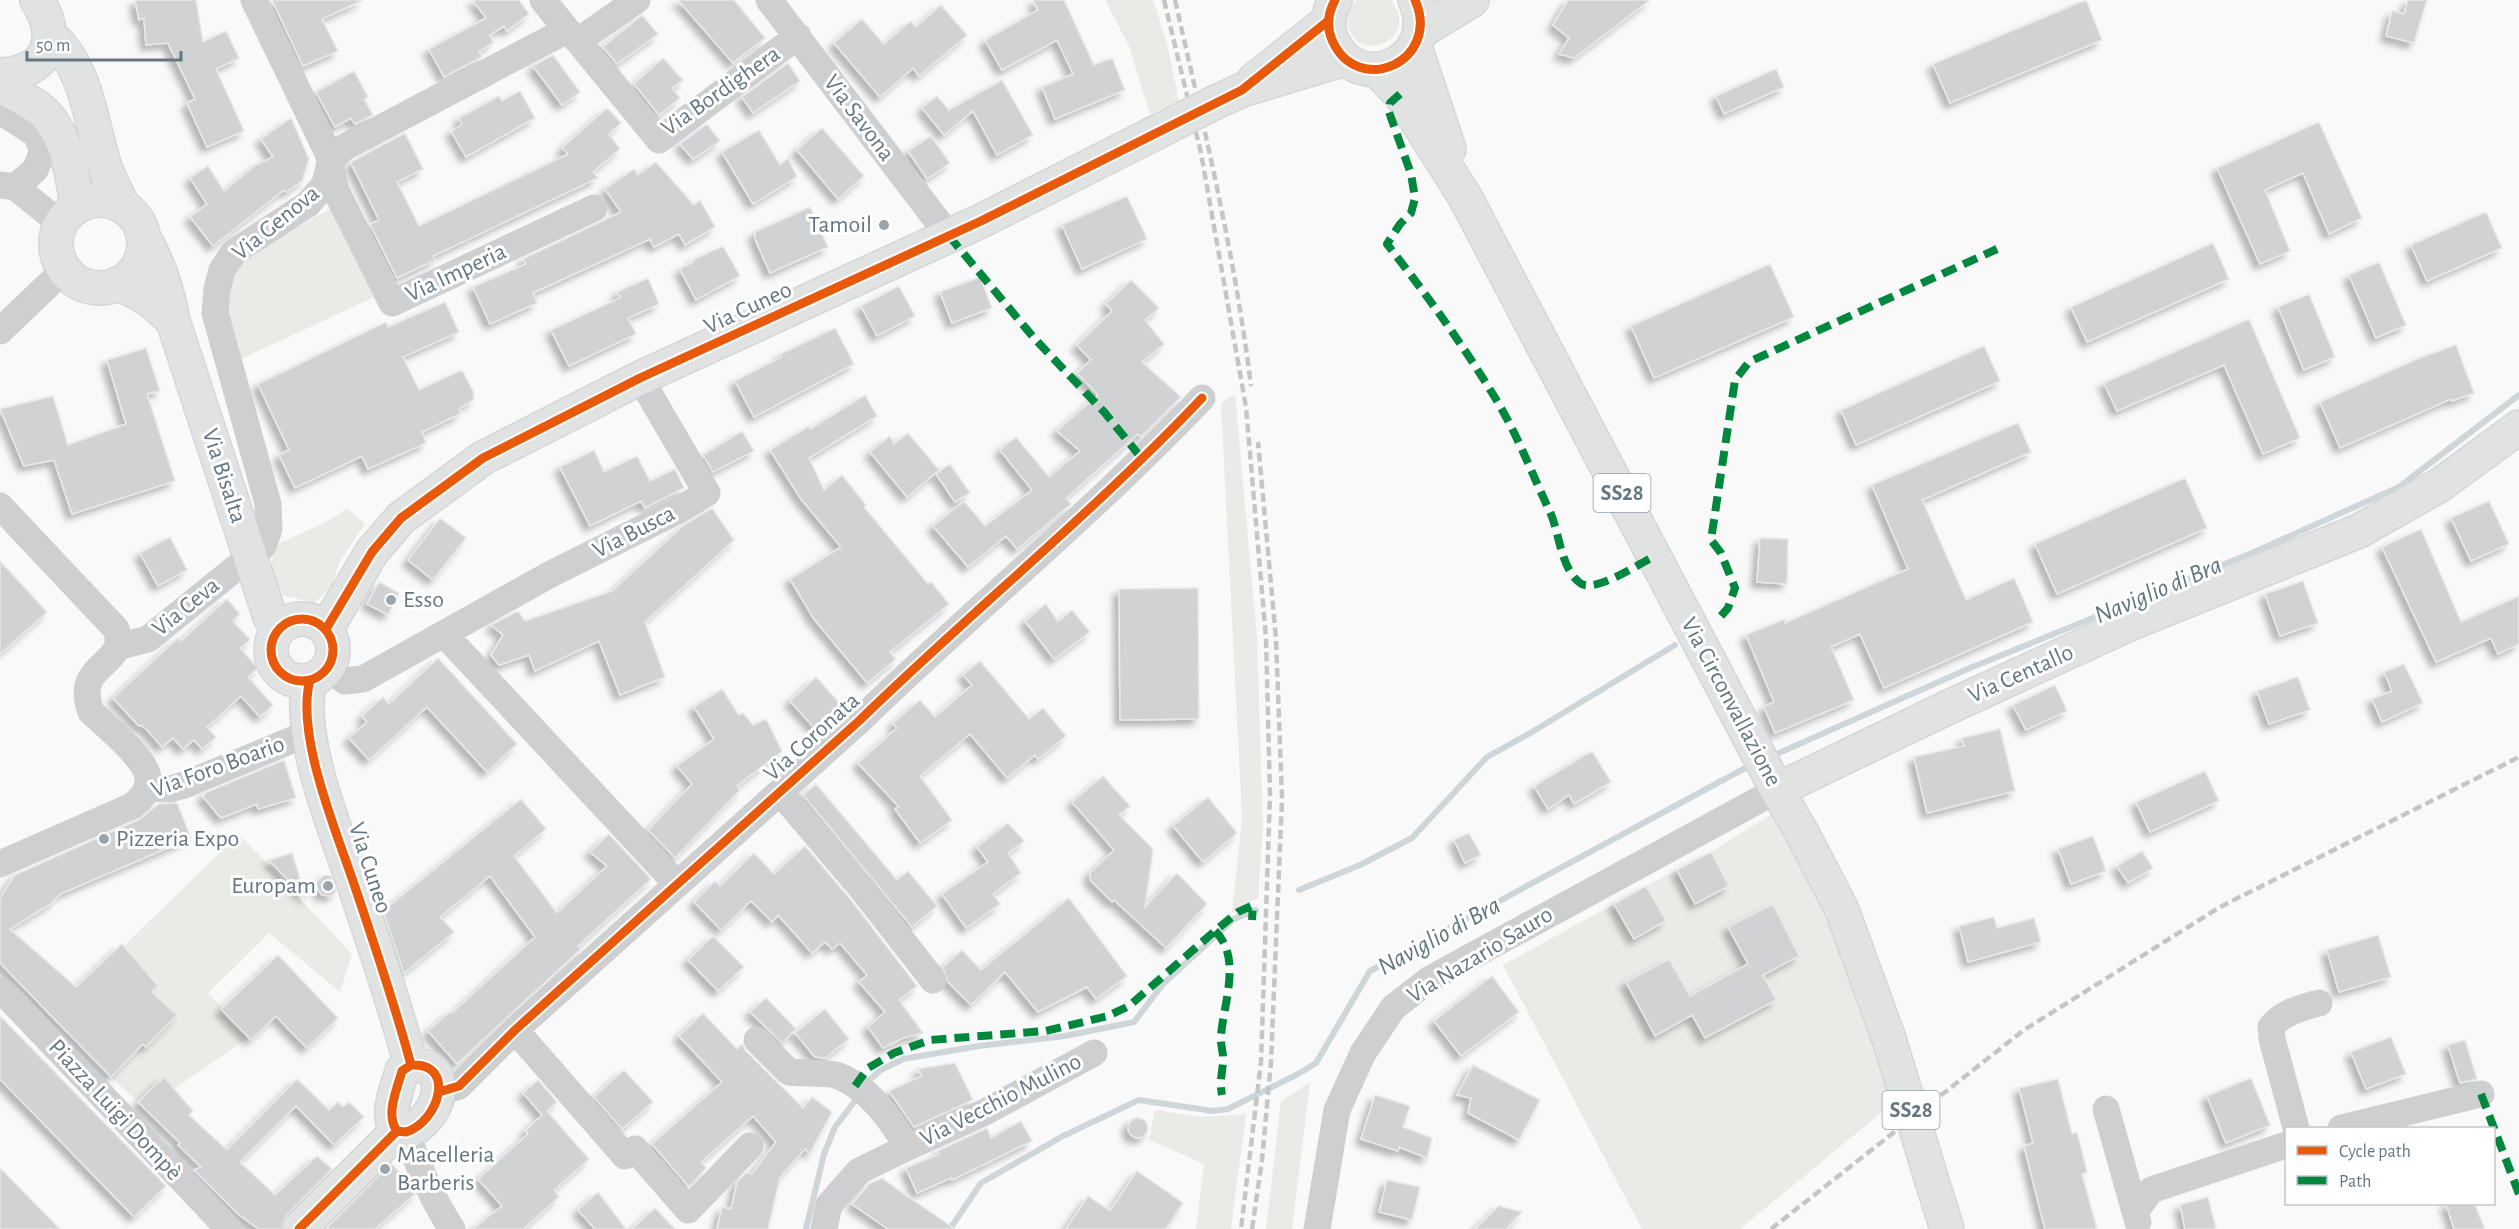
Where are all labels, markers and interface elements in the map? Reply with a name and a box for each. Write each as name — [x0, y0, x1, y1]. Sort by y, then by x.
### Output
scale bar — [27, 24, 182, 62]
text: 50 m — [36, 37, 70, 55]
street label: Via Bordighera — [657, 41, 785, 141]
street label: Via Savona — [819, 71, 899, 165]
street label: Via Genova — [228, 181, 324, 265]
place label: Tamoil — [808, 213, 872, 237]
marker: Tamoil — [877, 218, 891, 232]
street label: Via Imperia — [402, 239, 510, 307]
street label: Via Cuneo — [700, 277, 796, 339]
street label: Via Bisalta — [197, 426, 251, 526]
road number: SS28 — [1594, 474, 1650, 512]
street label: Via Busca — [589, 501, 679, 563]
water label: Naviglio di Bra — [2091, 552, 2225, 628]
street label: Via Ceva — [148, 573, 224, 641]
place label: Esso — [403, 588, 444, 612]
marker: Esso — [384, 593, 398, 607]
street label: Via Circonvallazione — [1676, 614, 1786, 790]
street label: Via Centallo — [1965, 640, 2077, 708]
street label: Via Coronata — [760, 688, 864, 786]
street label: Via Foro Boario — [148, 732, 288, 802]
street label: Via Cuneo — [344, 820, 396, 916]
place label: Pizzeria Expo — [116, 827, 239, 851]
marker: Pizzeria Expo — [97, 832, 111, 846]
place label: Europam — [231, 874, 316, 898]
marker: Europam — [321, 879, 335, 893]
water label: Naviglio di Bra — [1373, 892, 1505, 980]
street label: Via Nazario Sauro — [1403, 902, 1557, 1008]
street label: Piazza Luigi Dompè — [44, 1035, 186, 1185]
street label: Via Vecchio Mulino — [917, 1049, 1085, 1151]
road number: SS28 — [1882, 1091, 1940, 1129]
legend — [2285, 1127, 2495, 1205]
place label: Macelleria Barberis — [397, 1143, 495, 1195]
text: Cycle path — [2339, 1143, 2411, 1161]
marker: Macelleria Barberis — [378, 1162, 392, 1176]
text: Path — [2339, 1173, 2371, 1191]

